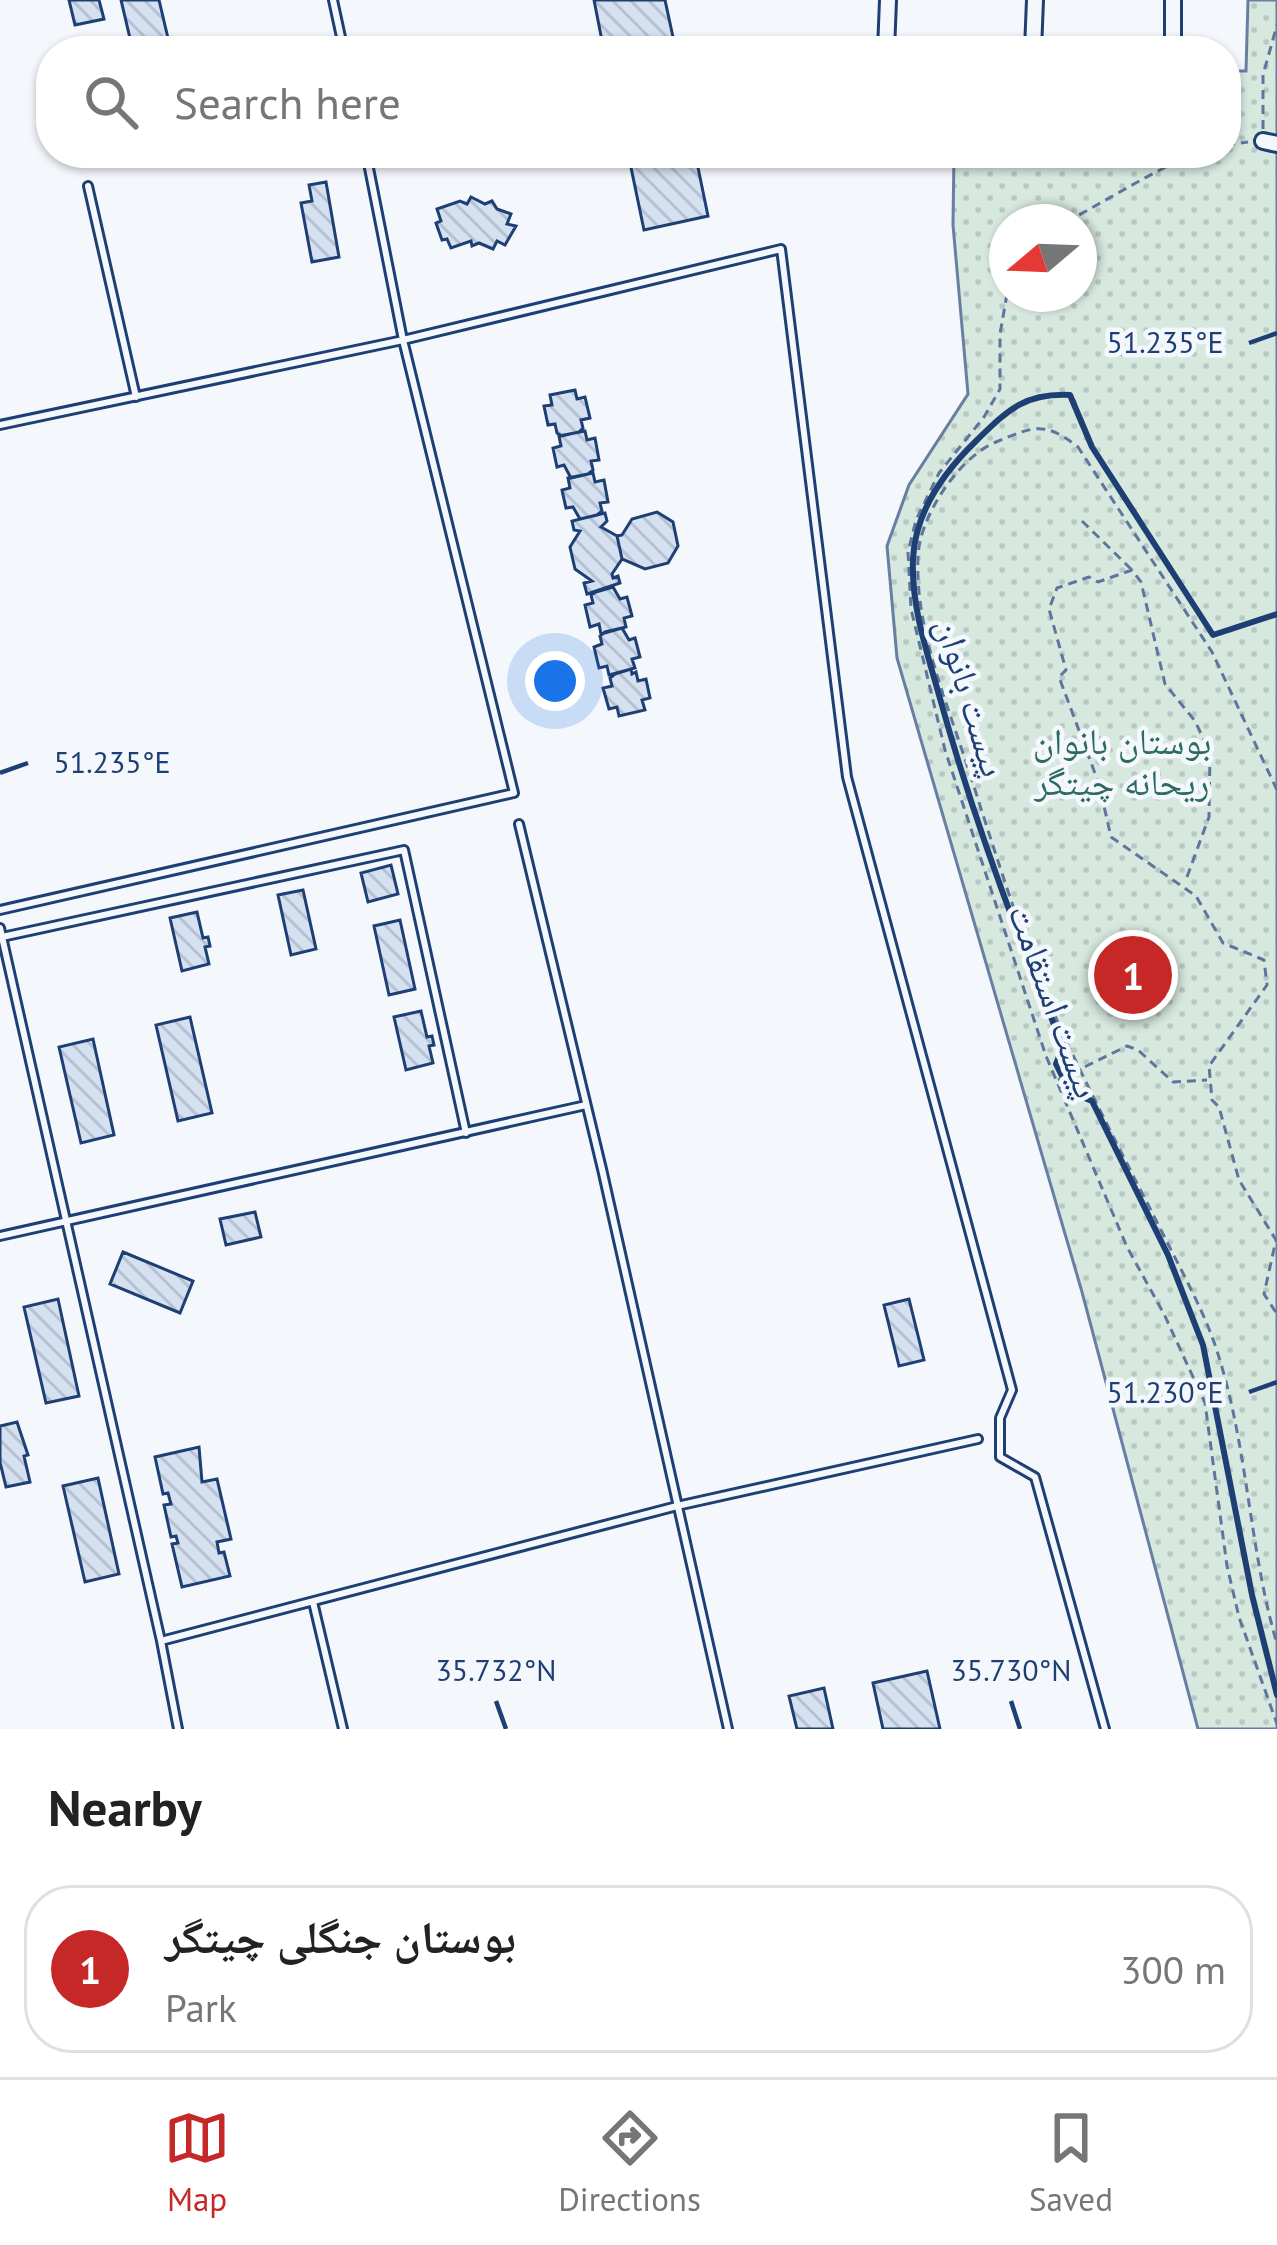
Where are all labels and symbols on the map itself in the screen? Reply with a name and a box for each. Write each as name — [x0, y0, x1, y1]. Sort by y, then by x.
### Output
north arrow — [989, 204, 1097, 312]
text: 51.235°E — [1107, 322, 1224, 361]
street label: پیست بانوان — [926, 612, 1018, 782]
your location — [525, 651, 585, 711]
park label: بوستان بانوان ریحانه چیتگر — [1033, 717, 1211, 805]
text: 51.235°E — [54, 742, 171, 781]
street label: پیست استقامت — [998, 898, 1112, 1104]
pin: 1 — [1094, 930, 1172, 1020]
text: 51.230°E — [1107, 1372, 1224, 1411]
text: 35.732°N — [435, 1650, 557, 1689]
text: 35.730°N — [950, 1650, 1072, 1689]

